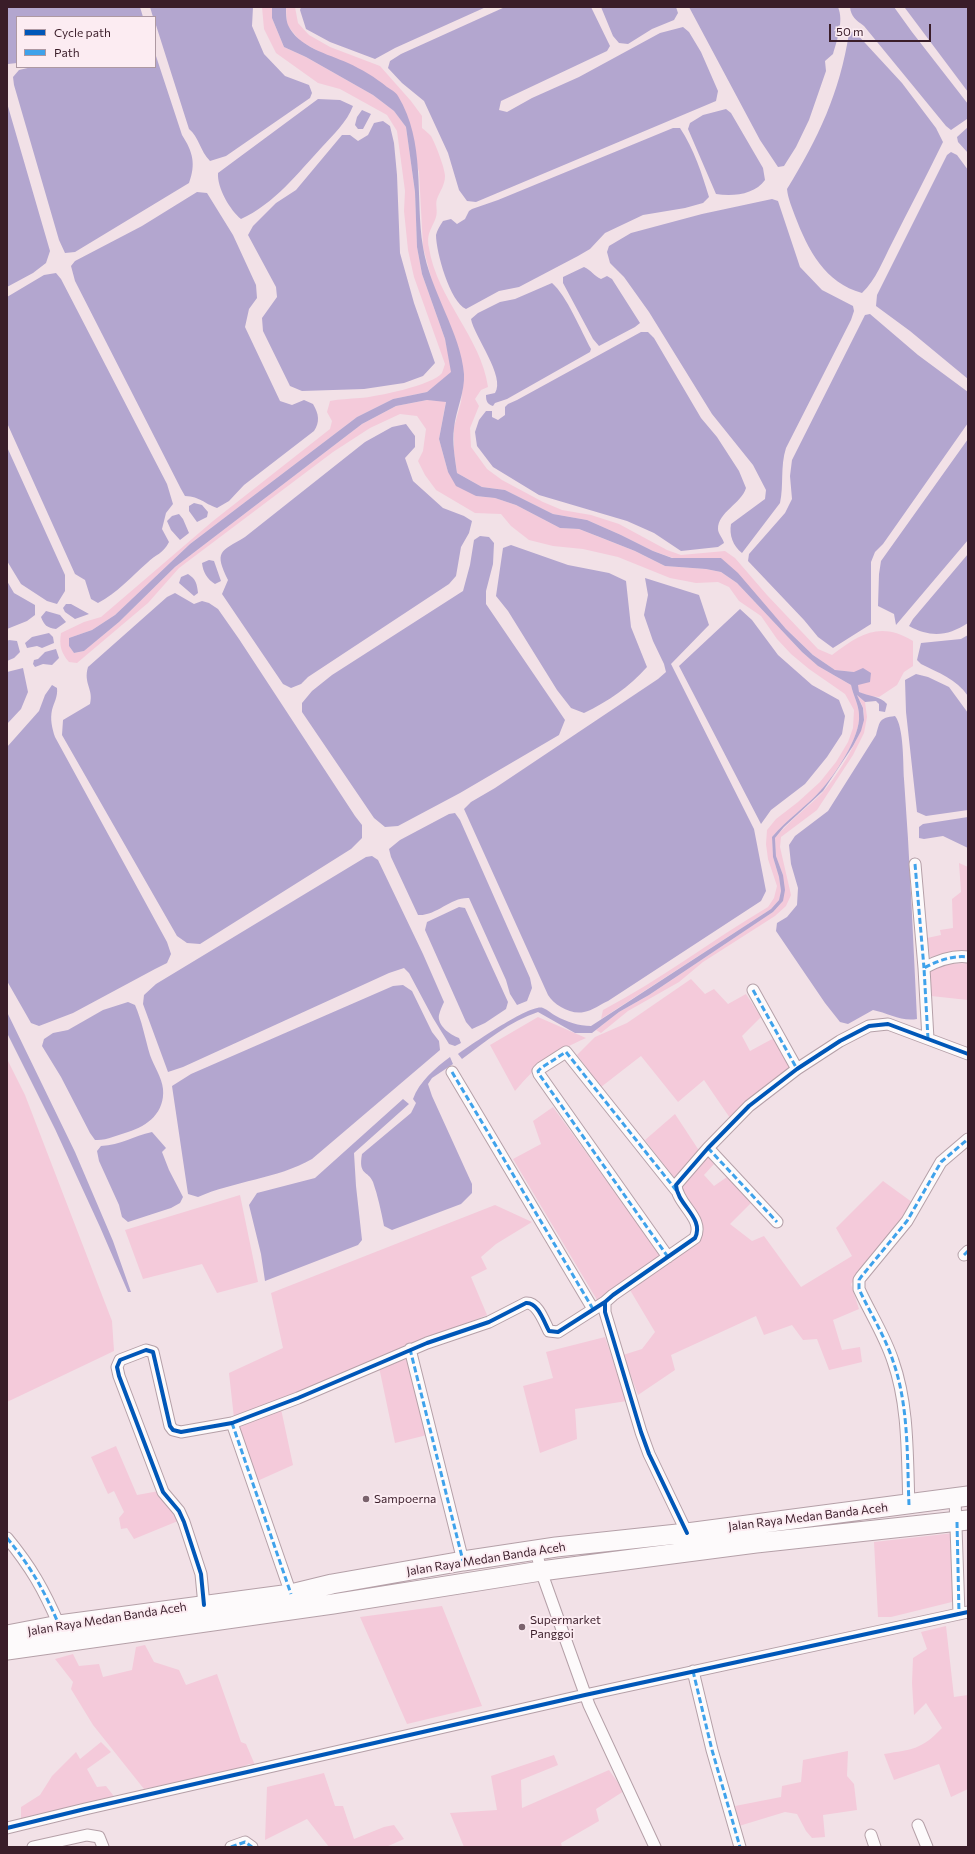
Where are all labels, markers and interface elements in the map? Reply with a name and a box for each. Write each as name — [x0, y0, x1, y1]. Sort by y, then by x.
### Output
legend — [16, 16, 156, 68]
scale bar — [831, 16, 933, 42]
text: 50 m — [836, 24, 864, 38]
text: Cycle path — [54, 25, 111, 39]
text: Path — [54, 45, 80, 59]
place label: Sampoerna — [374, 1492, 436, 1506]
marker: Sampoerna — [361, 1494, 371, 1504]
street label: Jalan Raya Medan Banda Aceh — [727, 1500, 889, 1534]
street label: Jalan Raya Medan Banda Aceh — [405, 1539, 567, 1579]
street label: Jalan Raya Medan Banda Aceh — [26, 1599, 188, 1639]
place label: Supermarket Panggoi — [530, 1613, 601, 1641]
marker: Supermarket Panggoi — [517, 1622, 527, 1632]

